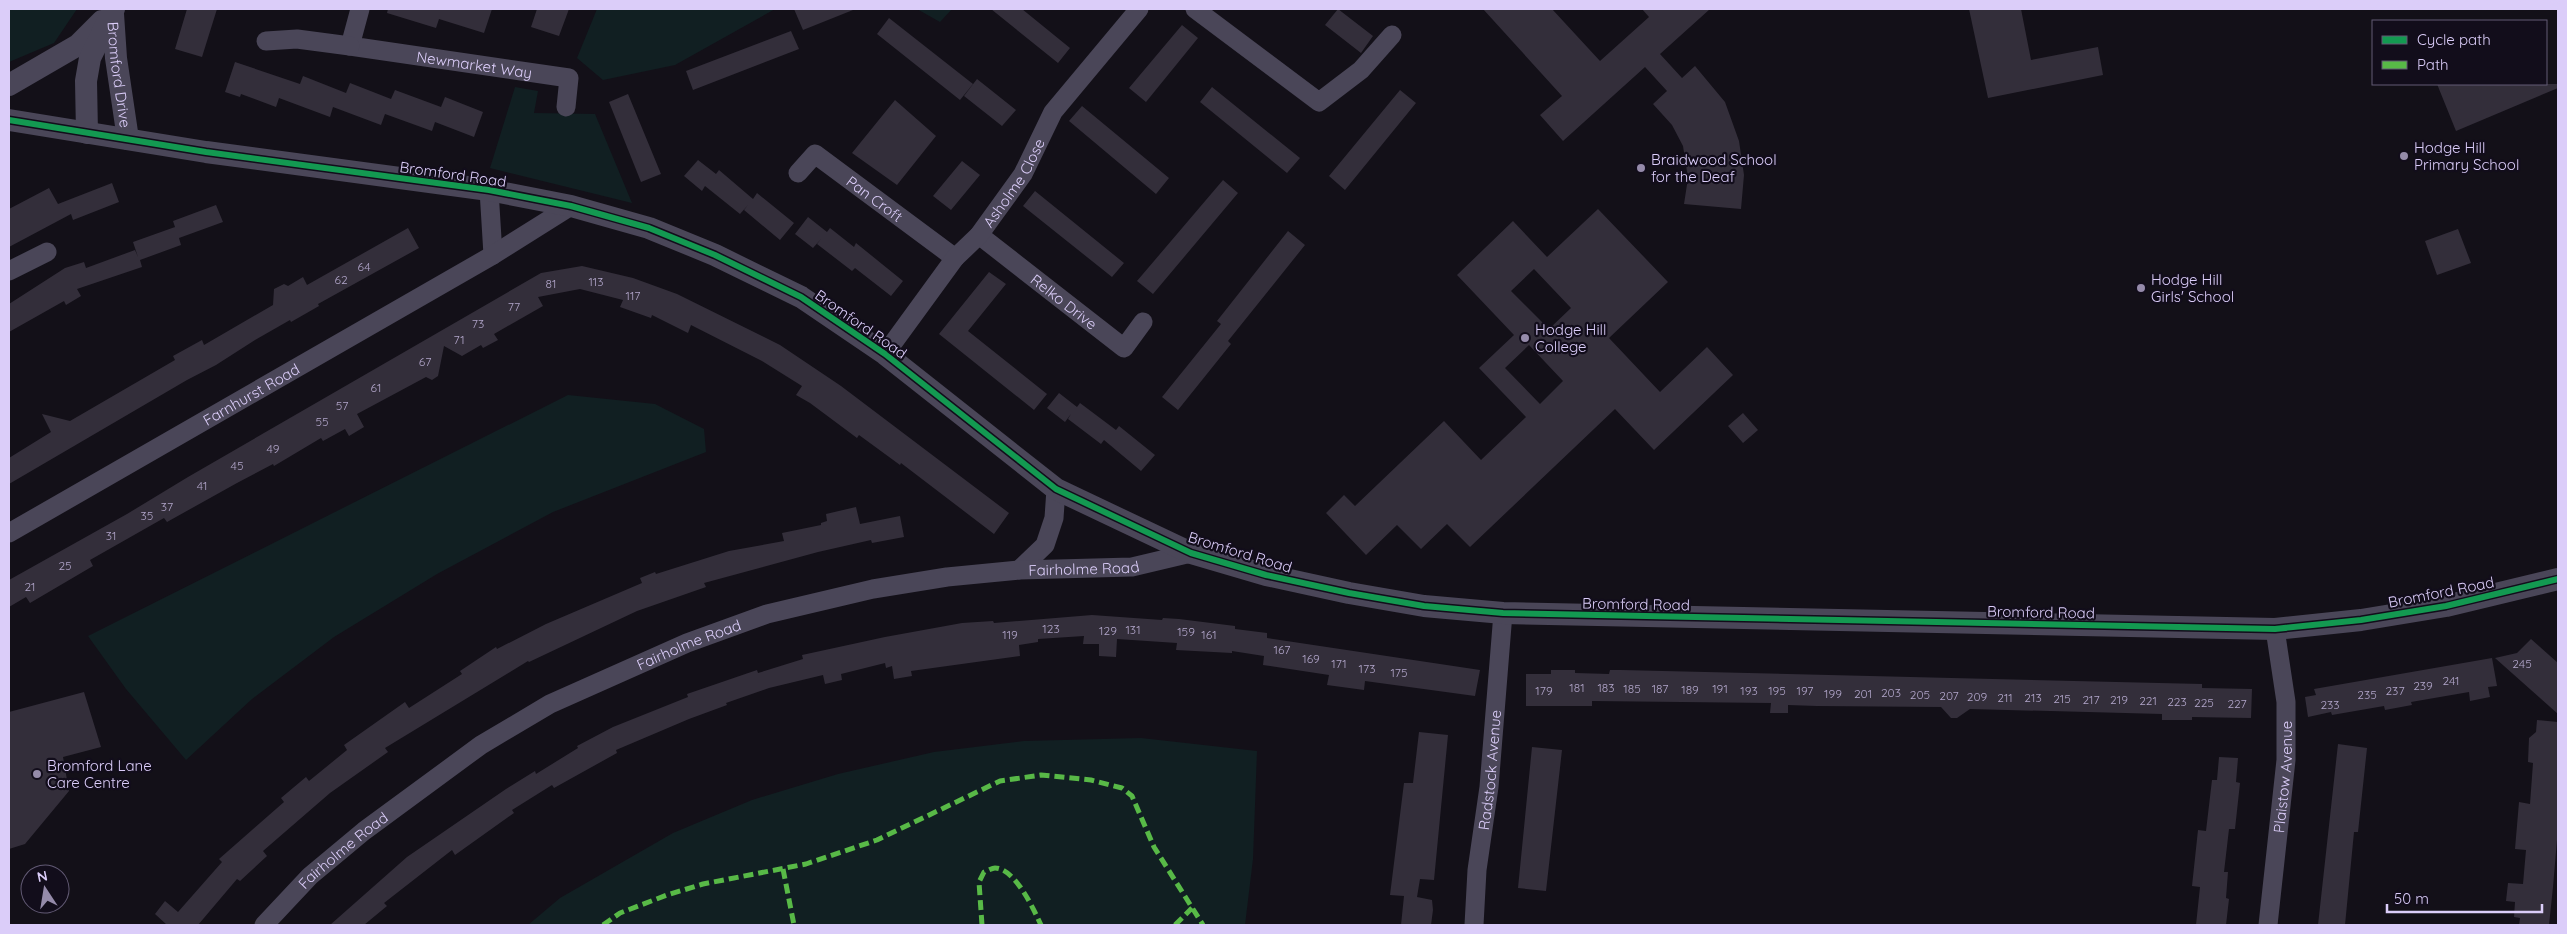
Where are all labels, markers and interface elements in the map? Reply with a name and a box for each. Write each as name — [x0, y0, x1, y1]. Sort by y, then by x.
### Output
legend — [2372, 20, 2547, 85]
street label: Bromford Drive — [104, 21, 136, 129]
text: Cycle path — [2417, 30, 2491, 49]
street label: Newmarket Way — [415, 46, 533, 82]
text: Path — [2417, 55, 2449, 74]
street label: Asholme Close — [978, 135, 1048, 231]
place label: Hodge Hill Primary School — [2414, 138, 2519, 174]
place label: Braidwood School for the Deaf — [1651, 150, 1777, 186]
marker: Hodge Hill Primary School — [2398, 150, 2410, 162]
street label: Bromford Road — [398, 157, 508, 191]
marker: Braidwood School for the Deaf — [1635, 162, 1647, 174]
street label: Pan Croft — [843, 171, 907, 226]
house number: 64 — [358, 259, 370, 274]
street label: Relko Drive — [1027, 270, 1101, 333]
place label: Hodge Hill Girls' School — [2151, 270, 2234, 306]
house number: 62 — [334, 272, 348, 287]
house number: 113 — [588, 274, 604, 289]
house number: 81 — [546, 276, 556, 291]
marker: Hodge Hill Girls' School — [2135, 282, 2147, 294]
street label: Bromford Road — [811, 285, 911, 363]
house number: 117 — [625, 288, 641, 303]
house number: 77 — [508, 299, 520, 314]
house number: 73 — [472, 316, 484, 331]
place label: Hodge Hill College — [1535, 320, 1607, 356]
house number: 71 — [453, 332, 465, 347]
marker: Hodge Hill College — [1519, 332, 1531, 344]
house number: 67 — [419, 354, 431, 369]
street label: Farnhurst Road — [199, 359, 303, 429]
house number: 61 — [371, 380, 381, 395]
house number: 57 — [336, 398, 348, 413]
house number: 55 — [315, 414, 329, 429]
house number: 49 — [267, 441, 280, 456]
house number: 45 — [231, 458, 243, 473]
house number: 41 — [197, 478, 207, 493]
house number: 37 — [161, 499, 173, 514]
house number: 35 — [141, 508, 153, 523]
street label: Bromford Road — [1186, 527, 1294, 577]
house number: 31 — [106, 528, 116, 543]
street label: Fairholme Road — [1028, 556, 1141, 579]
house number: 25 — [58, 558, 72, 573]
street label: Bromford Road — [2386, 572, 2496, 612]
house number: 21 — [24, 579, 36, 594]
street label: Bromford Road — [1582, 594, 1690, 614]
street label: Bromford Road — [1987, 602, 2095, 622]
street label: Fairholme Road — [633, 615, 743, 674]
house number: 123 — [1042, 621, 1060, 636]
house number: 131 — [1125, 622, 1141, 637]
house number: 129 — [1099, 623, 1117, 638]
house number: 159 — [1177, 624, 1195, 639]
house number: 119 — [1002, 627, 1018, 642]
house number: 161 — [1201, 627, 1217, 642]
house number: 167 — [1273, 642, 1291, 657]
house number: 169 — [1302, 651, 1320, 666]
house number: 171 — [1331, 656, 1347, 671]
house number: 245 — [2512, 656, 2532, 671]
house number: 173 — [1359, 661, 1375, 676]
house number: 175 — [1390, 665, 1408, 680]
house number: 241 — [2442, 673, 2460, 688]
house number: 239 — [2413, 678, 2433, 693]
house number: 181 — [1569, 680, 1585, 695]
house number: 183 — [1597, 680, 1615, 695]
house number: 185 — [1623, 681, 1641, 696]
house number: 187 — [1652, 681, 1668, 696]
house number: 191 — [1712, 681, 1728, 696]
house number: 189 — [1681, 682, 1699, 697]
house number: 179 — [1535, 683, 1553, 698]
house number: 193 — [1740, 683, 1758, 698]
house number: 195 — [1768, 683, 1786, 698]
house number: 197 — [1797, 683, 1813, 698]
house number: 237 — [2385, 683, 2405, 698]
house number: 203 — [1881, 685, 1901, 700]
house number: 199 — [1824, 686, 1842, 701]
house number: 201 — [1854, 686, 1872, 701]
house number: 205 — [1910, 687, 1930, 702]
house number: 235 — [2357, 687, 2377, 702]
house number: 207 — [1939, 688, 1959, 703]
house number: 209 — [1967, 689, 1988, 704]
house number: 211 — [1997, 690, 2013, 705]
house number: 213 — [2024, 690, 2042, 705]
house number: 215 — [2053, 691, 2071, 706]
house number: 217 — [2082, 692, 2100, 707]
house number: 219 — [2110, 692, 2128, 707]
house number: 221 — [2139, 693, 2157, 708]
house number: 223 — [2167, 694, 2187, 709]
house number: 225 — [2194, 695, 2214, 710]
house number: 227 — [2227, 696, 2247, 711]
house number: 233 — [2320, 697, 2340, 712]
street label: Radstock Avenue — [1473, 709, 1505, 831]
street label: Plaistow Avenue — [2269, 721, 2296, 834]
place label: Bromford Lane Care Centre — [47, 756, 152, 792]
marker: Bromford Lane Care Centre — [31, 768, 43, 780]
street label: Fairholme Road — [294, 807, 391, 892]
north arrow — [20, 864, 70, 914]
text: N — [35, 866, 49, 886]
scale bar — [2387, 882, 2542, 914]
text: 50 m — [2394, 889, 2429, 908]

